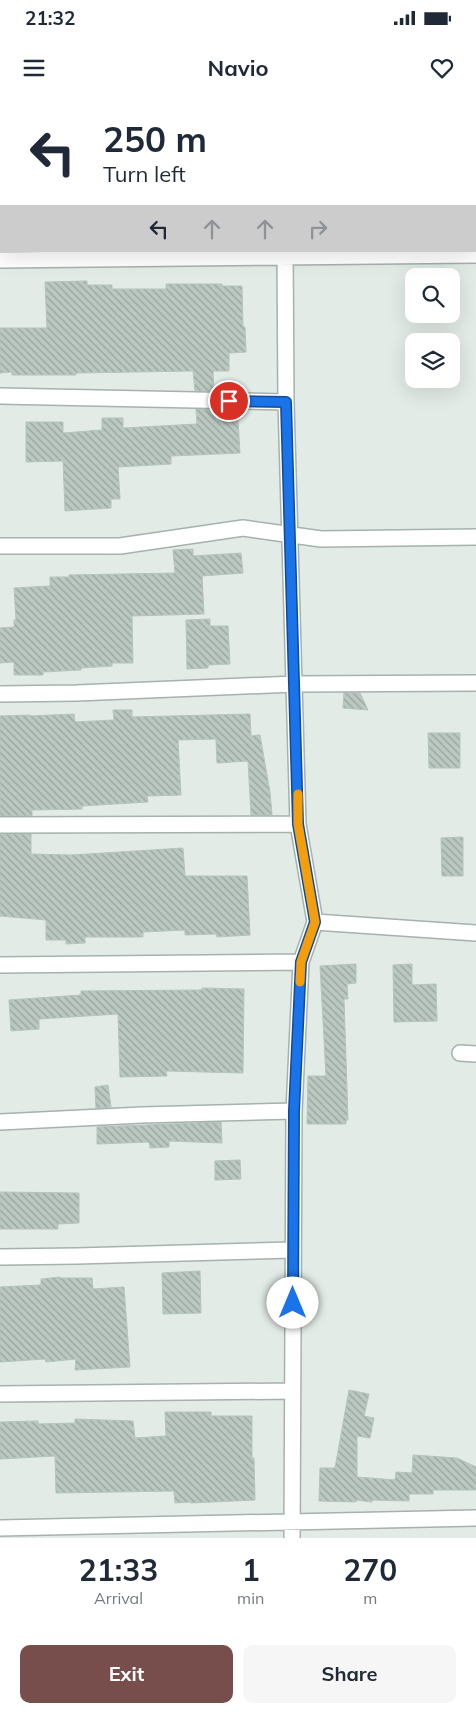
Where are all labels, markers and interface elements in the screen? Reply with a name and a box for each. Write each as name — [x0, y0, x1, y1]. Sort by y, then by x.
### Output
text: 21:32 — [25, 6, 75, 30]
icon: menu — [20, 54, 48, 82]
text: Navio — [208, 54, 268, 82]
icon: heart — [428, 54, 456, 82]
text: 250 m — [103, 117, 207, 161]
icon: left — [20, 120, 85, 185]
text: Turn left — [103, 160, 186, 188]
icon: left — [145, 215, 173, 243]
icon: ahead — [198, 215, 226, 243]
icon: ahead — [251, 215, 279, 243]
icon: right — [304, 215, 332, 243]
map controls — [405, 268, 460, 388]
button: search — [405, 268, 460, 323]
button: layers — [405, 333, 460, 388]
pin — [208, 380, 250, 422]
icon: arrive — [215, 387, 243, 415]
position arrow — [266, 1276, 318, 1328]
text: 21:33 — [79, 1551, 158, 1589]
text: 1 — [242, 1551, 260, 1589]
text: 270 — [343, 1551, 397, 1589]
text: Arrival — [94, 1588, 143, 1608]
text: min — [237, 1588, 264, 1608]
text: m — [363, 1588, 377, 1608]
button: Exit — [20, 1645, 233, 1703]
button: Share — [243, 1645, 456, 1703]

